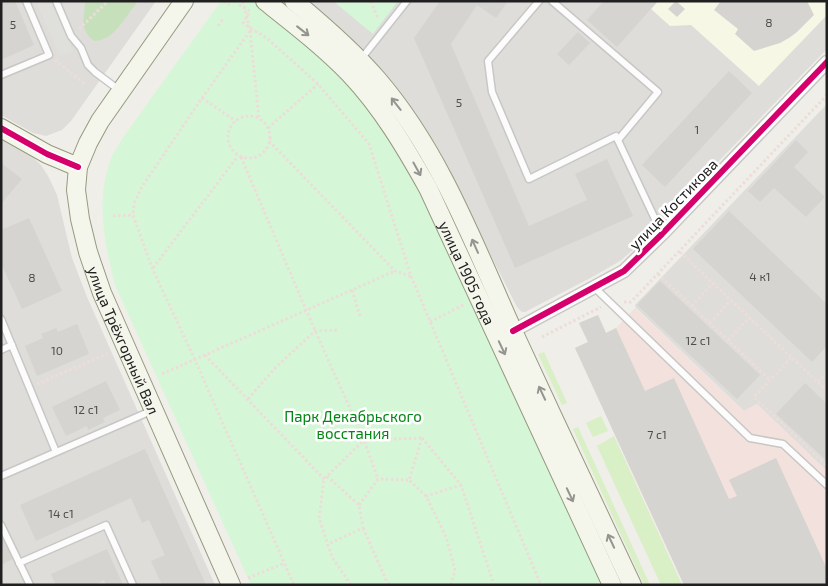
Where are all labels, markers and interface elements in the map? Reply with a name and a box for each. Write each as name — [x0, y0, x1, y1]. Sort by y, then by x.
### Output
house number: 8 — [765, 15, 773, 29]
house number: 5 — [10, 17, 16, 31]
one-way arrow — [296, 26, 309, 37]
house number: 5 — [456, 95, 462, 109]
one-way arrow — [391, 98, 402, 111]
house number: 1 — [695, 122, 699, 136]
street label: улица Костикова — [625, 155, 722, 254]
one-way arrow — [413, 162, 423, 176]
street label: улица 1905 года — [435, 218, 499, 328]
one-way arrow — [469, 239, 479, 254]
street label: улица Трёхгорный Вал — [84, 264, 163, 417]
house number: 4 к1 — [749, 269, 771, 283]
house number: 8 — [28, 270, 36, 284]
house number: 12 с1 — [686, 333, 710, 347]
one-way arrow — [498, 340, 507, 355]
house number: 10 — [51, 343, 63, 357]
one-way arrow — [537, 386, 547, 401]
house number: 12 с1 — [74, 402, 98, 416]
park label: Парк Декабрьского восстания — [284, 407, 422, 442]
house number: 7 с1 — [647, 427, 667, 441]
one-way arrow — [566, 487, 576, 502]
house number: 14 с1 — [48, 506, 74, 520]
one-way arrow — [606, 534, 616, 549]

